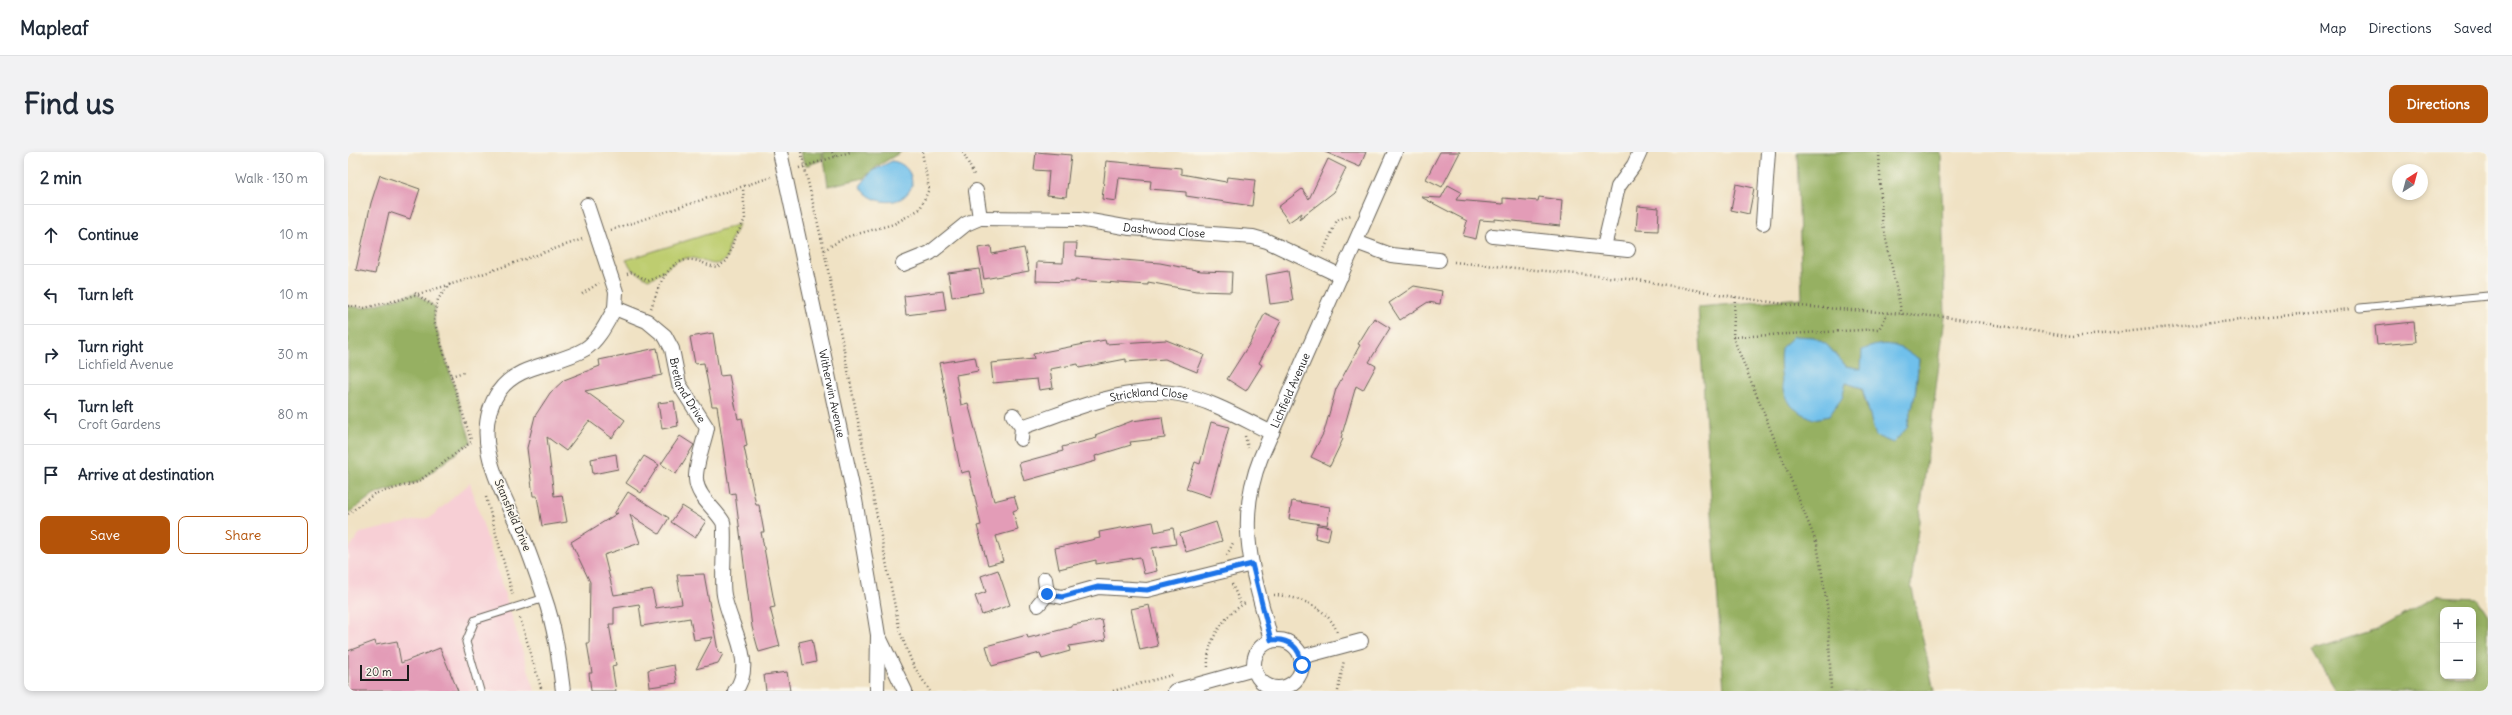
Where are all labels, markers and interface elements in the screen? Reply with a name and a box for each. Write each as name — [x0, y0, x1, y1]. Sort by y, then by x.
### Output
text: Mapleaf — [20, 16, 89, 40]
text: Map — [2319, 19, 2346, 37]
text: Directions — [2368, 19, 2432, 37]
text: Saved — [2454, 19, 2492, 37]
button: Directions — [2389, 85, 2488, 123]
text: Find us — [24, 86, 115, 122]
north arrow — [2392, 164, 2428, 200]
text: 2 min — [40, 167, 82, 189]
text: Walk · 130 m — [235, 170, 308, 187]
street label: Dashwood Close — [1122, 220, 1206, 240]
icon: ahead — [40, 224, 62, 246]
text: Continue — [78, 225, 139, 244]
text: 10 m — [280, 226, 308, 243]
icon: left — [40, 284, 62, 306]
text: Turn left — [78, 285, 133, 304]
text: 10 m — [280, 286, 308, 303]
text: Turn right — [78, 337, 143, 356]
icon: right — [40, 344, 62, 366]
text: 30 m — [278, 346, 308, 363]
street label: Witherwin Avenue — [816, 348, 848, 439]
street label: Lichfield Avenue — [1268, 351, 1313, 430]
text: Lichfield Avenue — [78, 356, 173, 373]
street label: Bretland Drive — [667, 356, 709, 425]
street label: Strickland Close — [1108, 385, 1190, 405]
text: Turn left — [78, 397, 133, 416]
icon: left — [40, 404, 62, 426]
text: 80 m — [277, 406, 308, 423]
text: Croft Gardens — [78, 416, 161, 433]
icon: arrive — [40, 464, 62, 486]
text: Arrive at destination — [78, 465, 214, 484]
street label: Stansfield Drive — [492, 477, 534, 553]
button: Save — [40, 516, 170, 554]
button: Share — [178, 516, 308, 554]
route end — [1038, 585, 1056, 603]
map controls — [2440, 607, 2476, 679]
button: + — [2440, 607, 2476, 643]
button: − — [2440, 643, 2476, 679]
route start — [1293, 656, 1311, 674]
scale bar — [360, 663, 409, 682]
text: 20 m — [366, 665, 392, 679]

